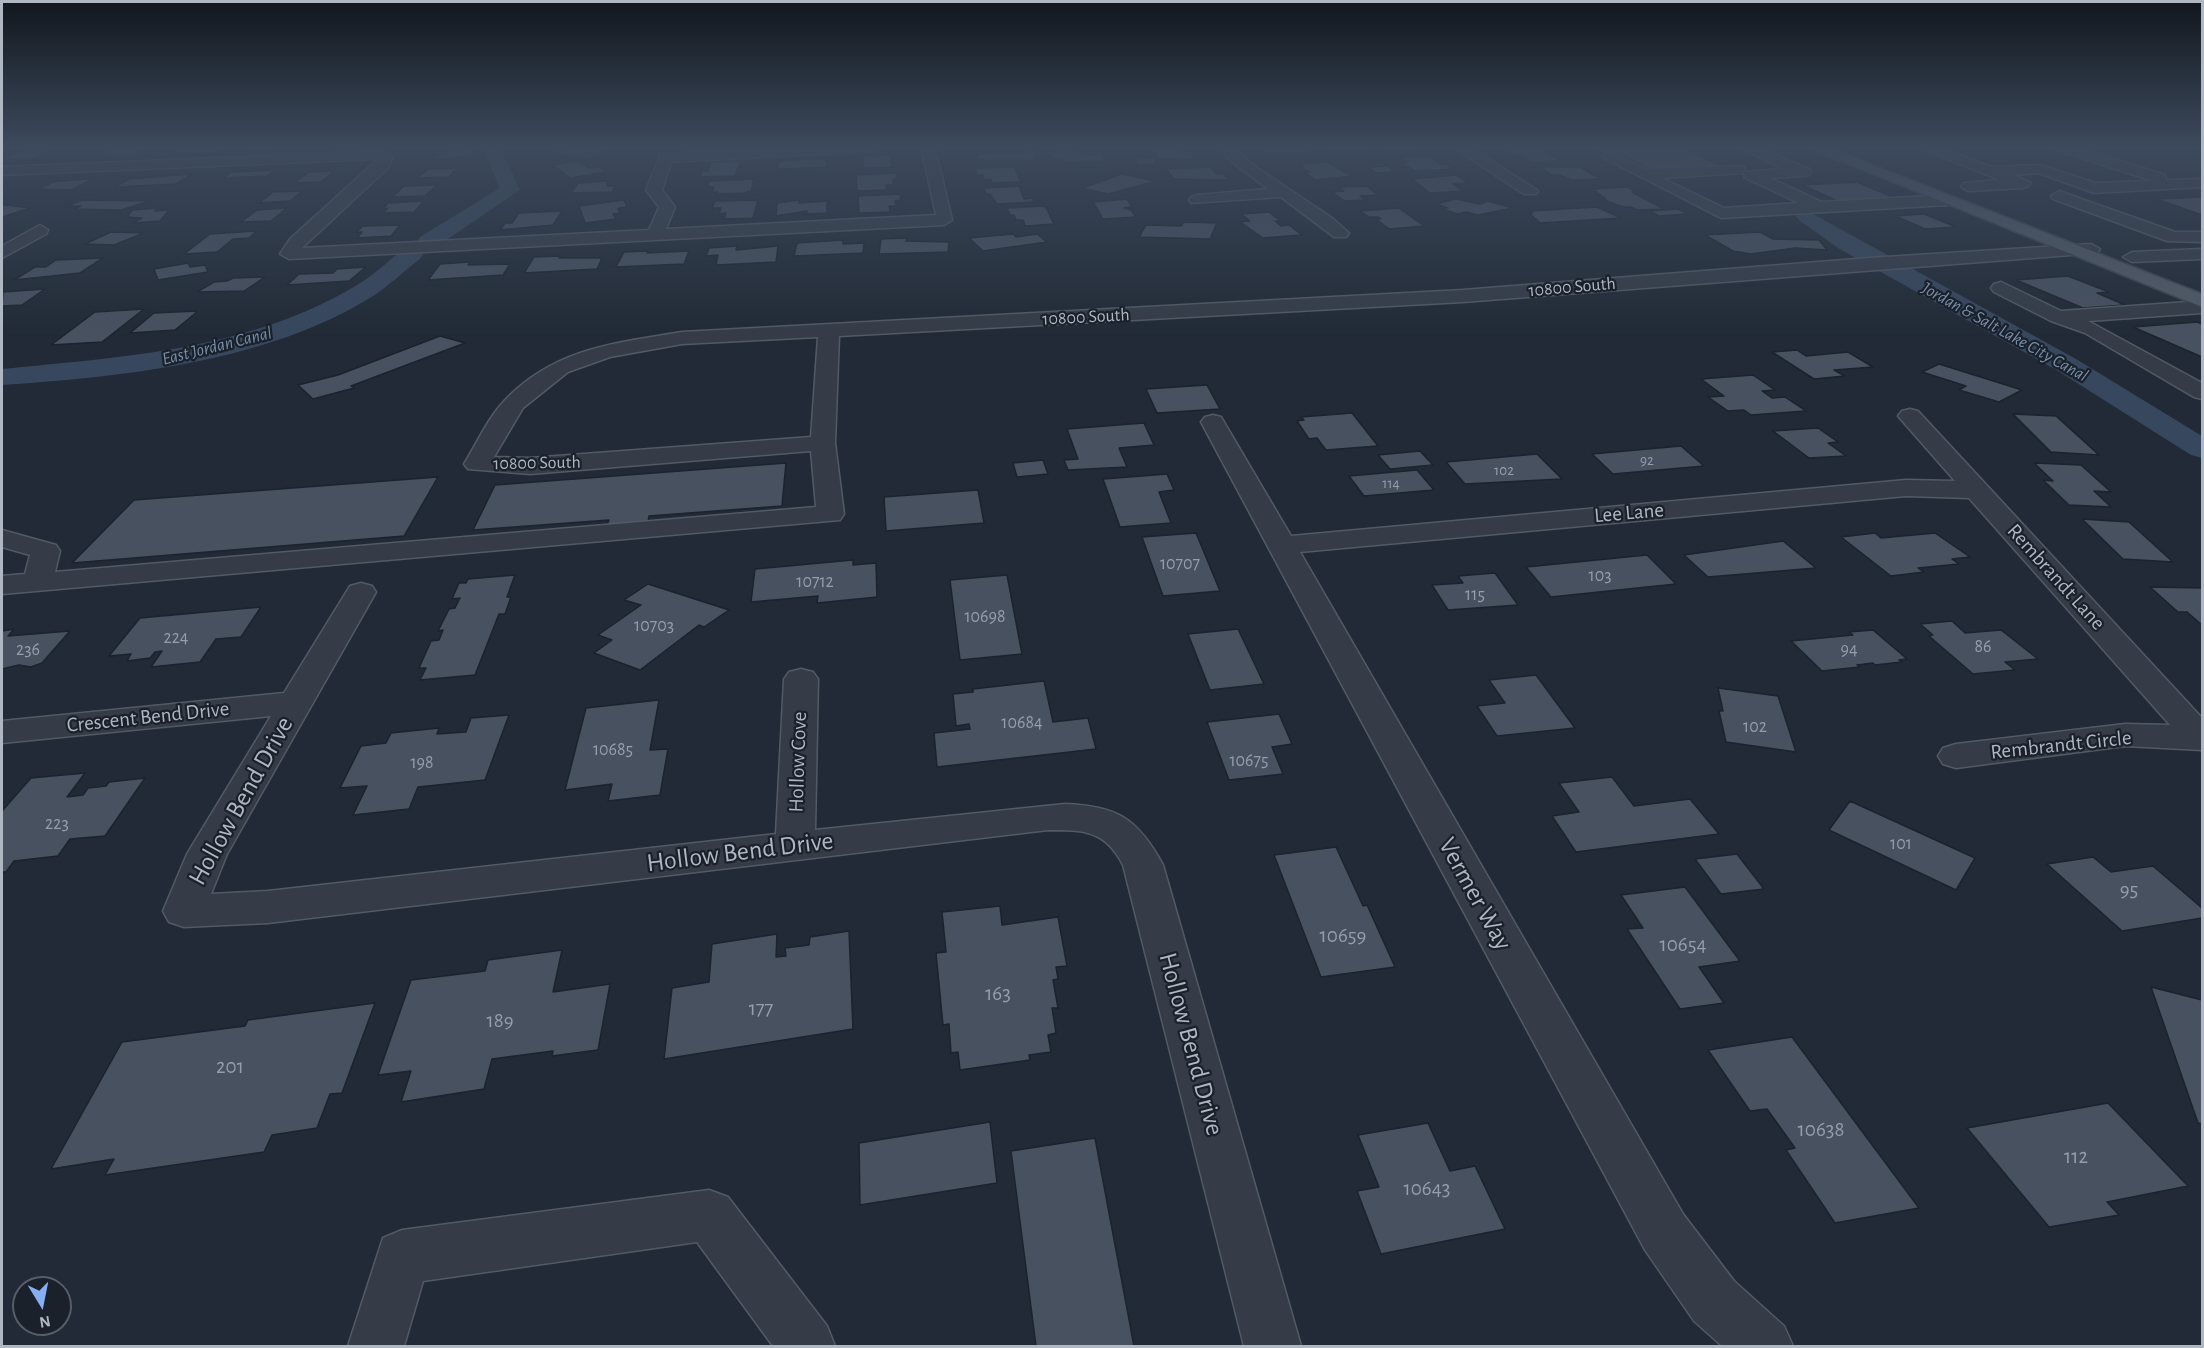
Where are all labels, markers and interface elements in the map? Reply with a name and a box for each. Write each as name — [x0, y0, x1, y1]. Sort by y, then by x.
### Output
street label: 10800 South — [1527, 272, 1617, 302]
water label: Jordan & Salt Lake City Canal — [1918, 277, 2092, 387]
street label: 10800 South — [1042, 304, 1130, 330]
water label: East Jordan Canal — [160, 322, 274, 370]
street label: 10800 South — [493, 451, 581, 475]
house number: 92 — [1640, 451, 1654, 469]
house number: 102 — [1494, 461, 1514, 479]
house number: 114 — [1382, 474, 1400, 492]
street label: Lee Lane — [1593, 497, 1665, 529]
street label: Rembrandt Lane — [2002, 519, 2110, 635]
house number: 10707 — [1160, 553, 1200, 575]
house number: 103 — [1588, 565, 1612, 587]
house number: 10712 — [796, 571, 834, 593]
house number: 115 — [1465, 584, 1485, 606]
house number: 10698 — [964, 606, 1006, 628]
house number: 10703 — [634, 615, 674, 637]
house number: 224 — [163, 627, 189, 649]
house number: 86 — [1975, 636, 1991, 658]
house number: 236 — [16, 639, 40, 661]
house number: 94 — [1840, 639, 1858, 661]
street label: Crescent Bend Drive — [66, 696, 230, 738]
street label: Hollow Bend Drive — [182, 711, 300, 891]
street label: Hollow Cove — [784, 711, 812, 813]
house number: 10684 — [1001, 712, 1043, 734]
house number: 102 — [1743, 716, 1767, 738]
street label: Rembrandt Circle — [1989, 725, 2133, 765]
house number: 10685 — [593, 739, 633, 761]
house number: 10675 — [1229, 750, 1269, 772]
house number: 198 — [410, 752, 434, 774]
house number: 223 — [45, 813, 69, 835]
street label: Hollow Bend Drive — [645, 825, 835, 879]
street label: Vermer Way — [1431, 832, 1519, 956]
house number: 101 — [1890, 833, 1912, 855]
house number: 95 — [2120, 877, 2138, 903]
house number: 10659 — [1320, 923, 1366, 949]
house number: 10654 — [1659, 932, 1707, 958]
street label: Hollow Bend Drive — [1152, 949, 1230, 1139]
house number: 163 — [985, 981, 1011, 1007]
house number: 177 — [749, 996, 773, 1022]
house number: 189 — [486, 1008, 514, 1034]
house number: 201 — [216, 1054, 244, 1080]
house number: 10638 — [1798, 1117, 1844, 1143]
house number: 112 — [2064, 1144, 2088, 1170]
house number: 10643 — [1404, 1176, 1450, 1202]
north arrow — [12, 1276, 72, 1336]
text: N — [38, 1313, 52, 1331]

